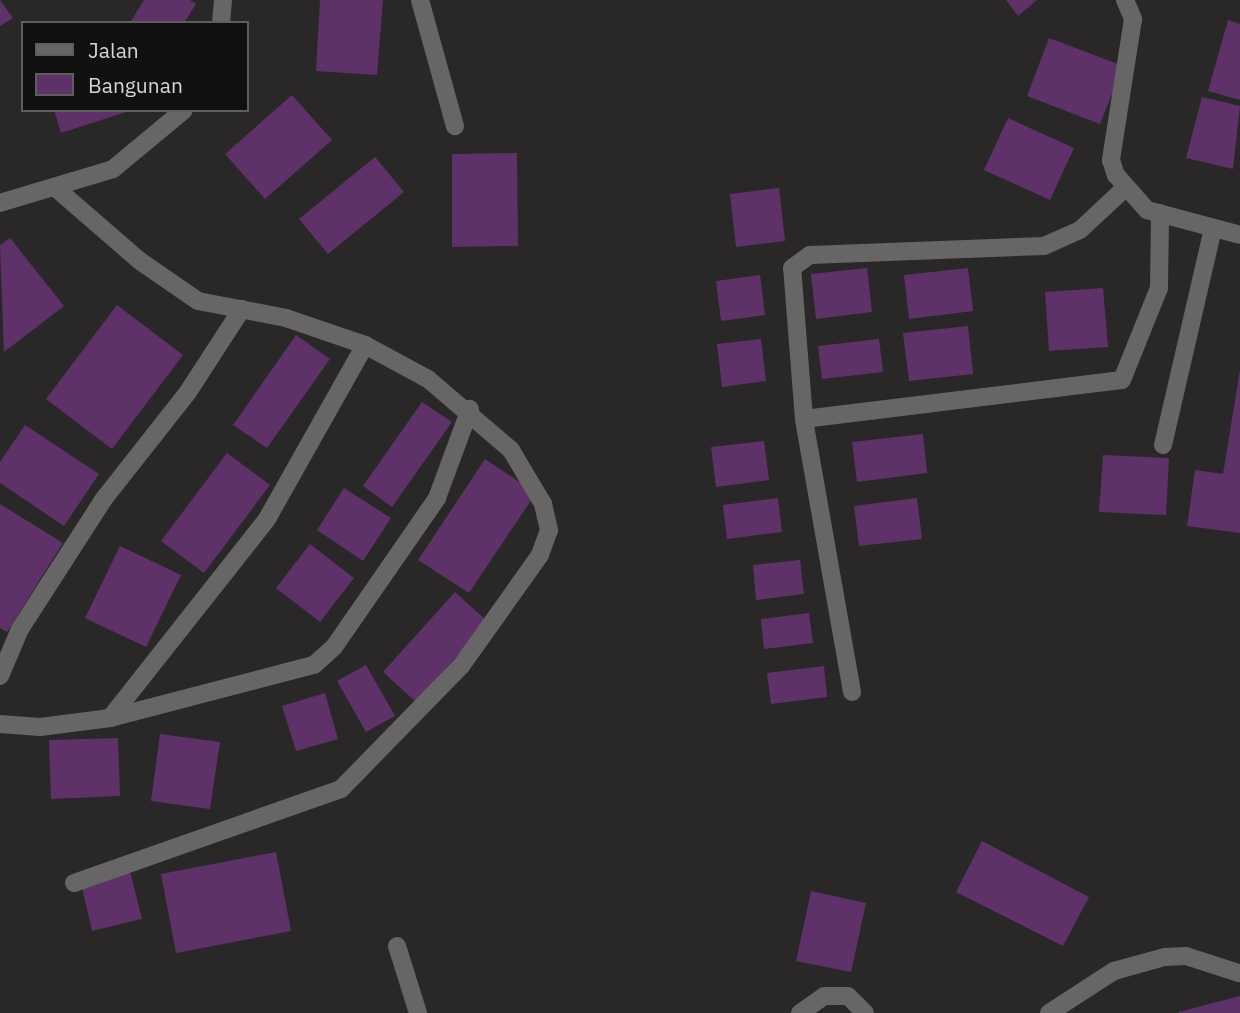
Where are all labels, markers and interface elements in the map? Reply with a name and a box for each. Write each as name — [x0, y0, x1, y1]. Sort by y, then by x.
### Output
legend — [21, 21, 248, 112]
text: Jalan — [88, 36, 139, 64]
text: Bangunan — [88, 71, 183, 99]

